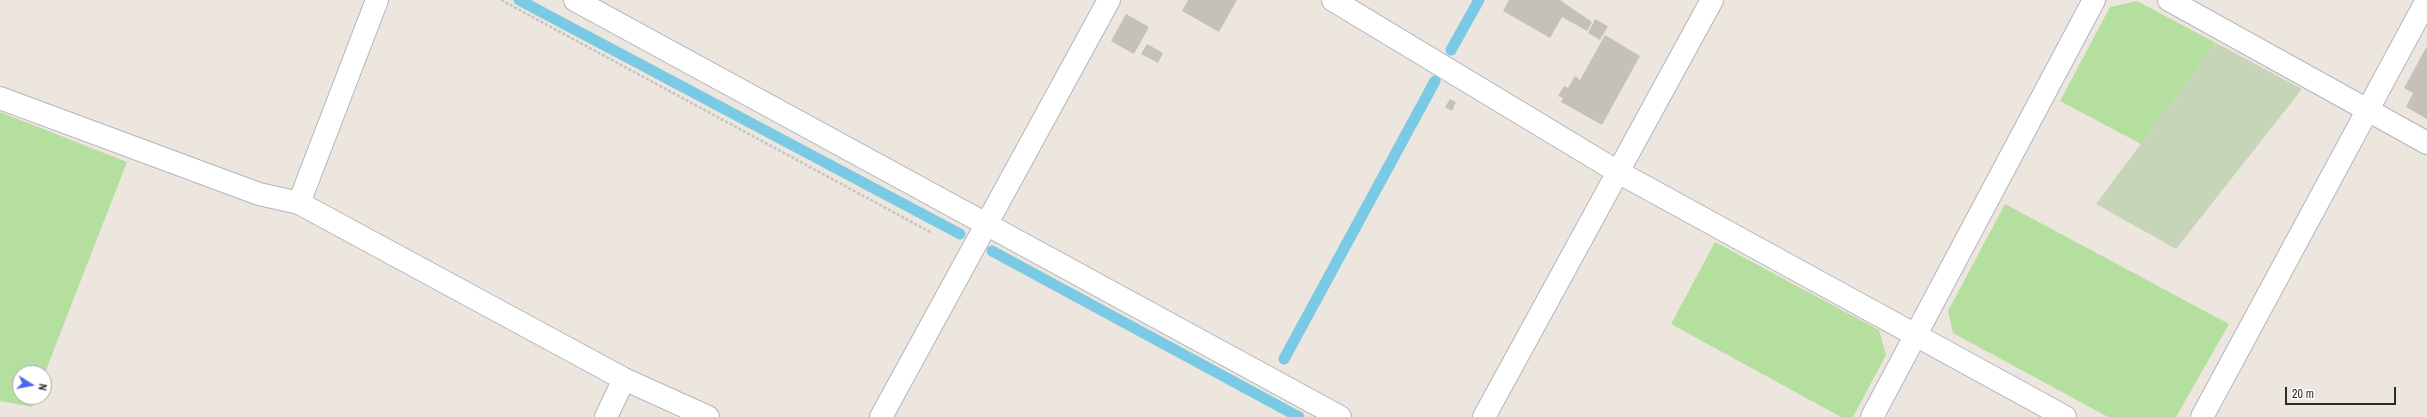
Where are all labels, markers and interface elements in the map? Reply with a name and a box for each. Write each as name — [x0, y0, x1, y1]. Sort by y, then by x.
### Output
north arrow — [12, 365, 52, 405]
scale bar — [2287, 379, 2398, 405]
text: N — [35, 383, 50, 392]
text: 20 m — [2292, 386, 2314, 402]

